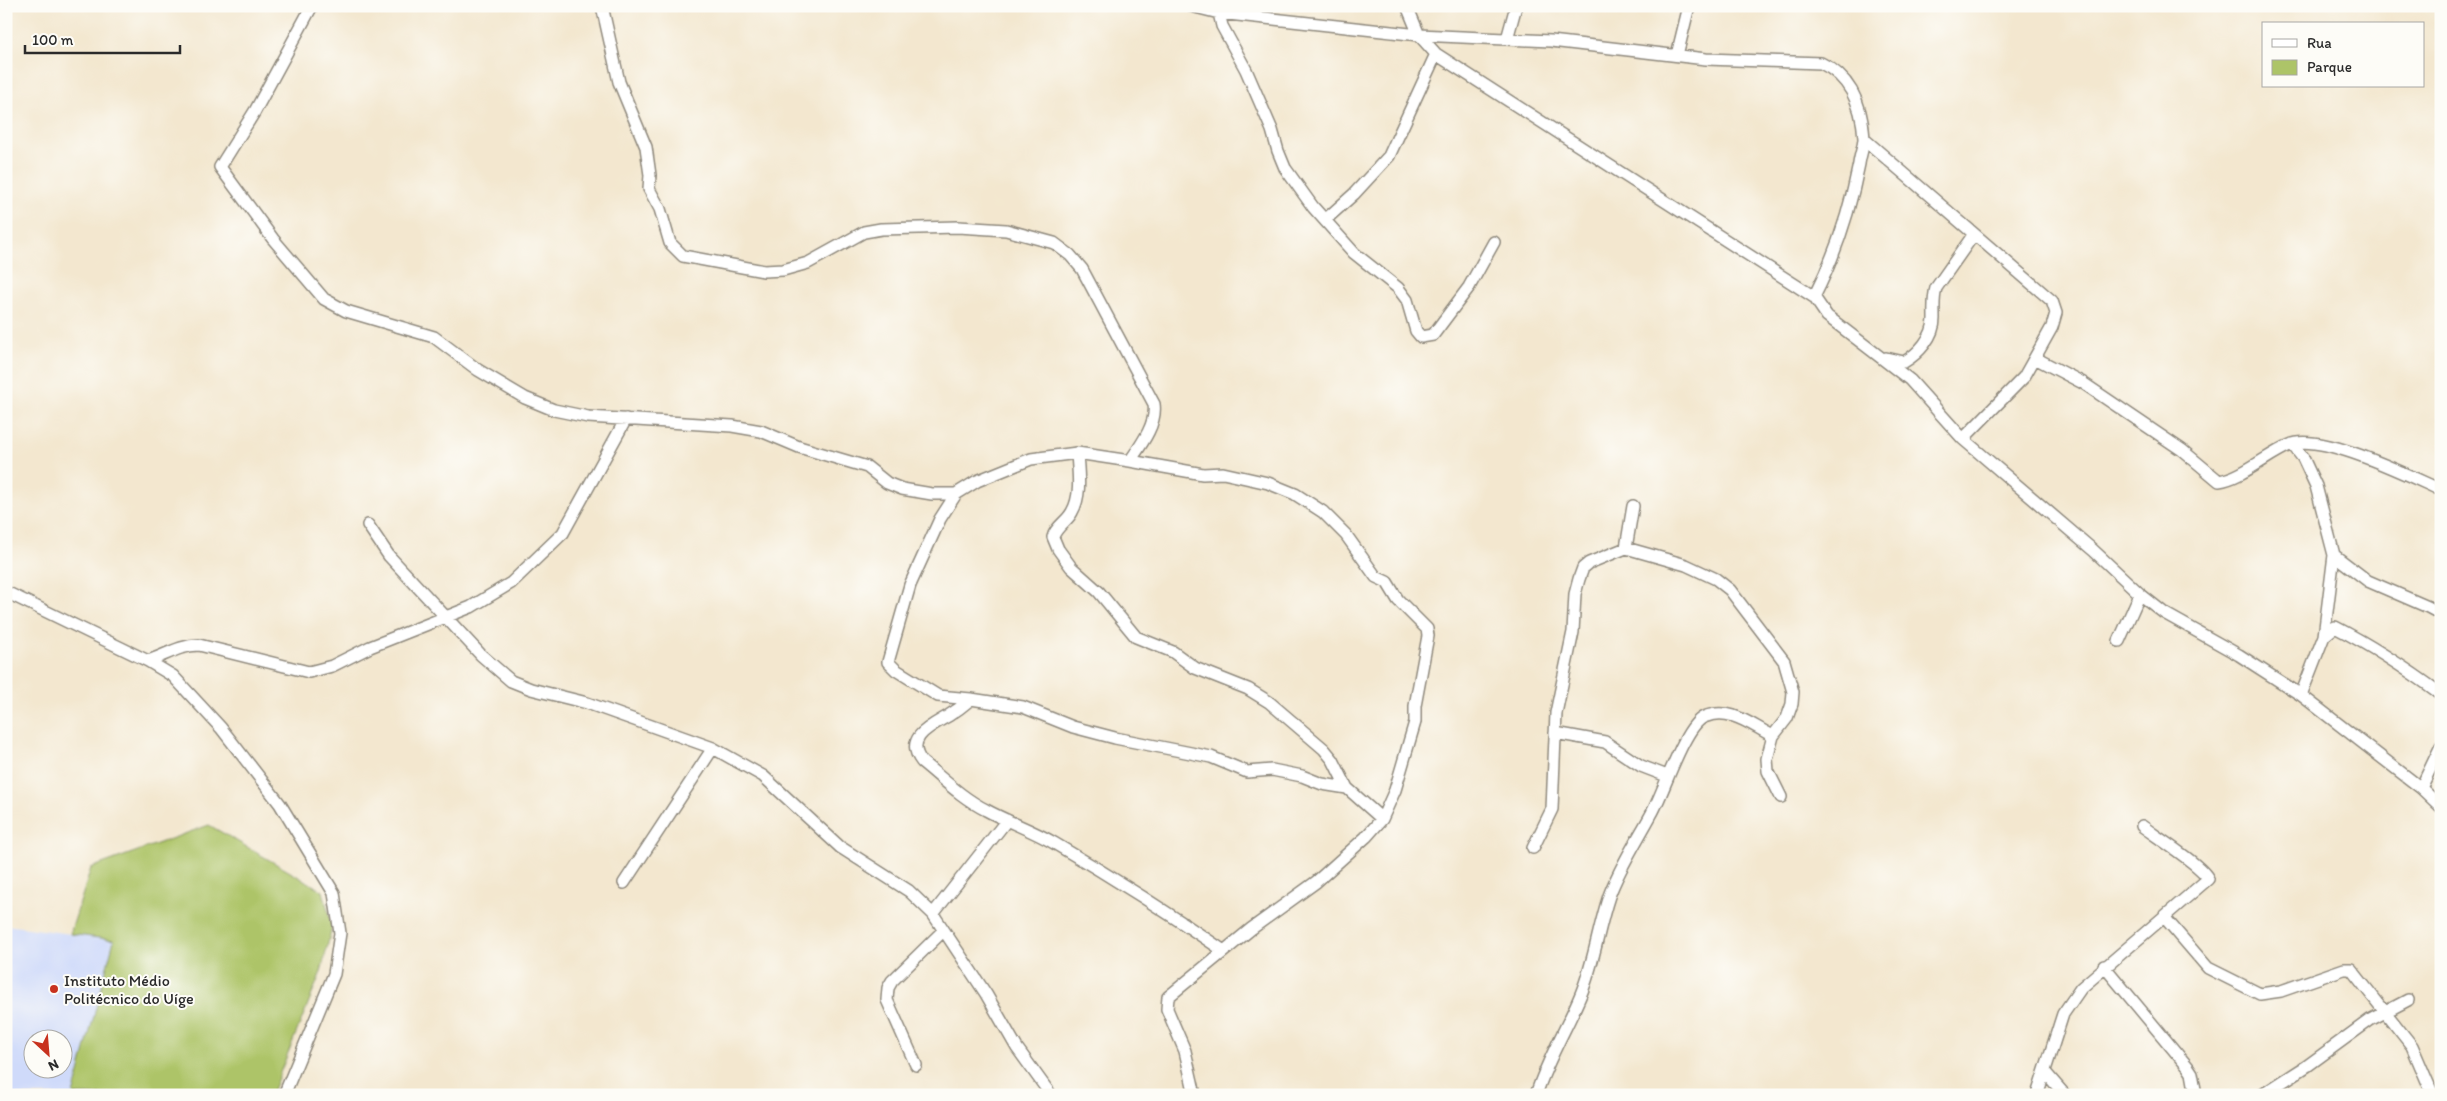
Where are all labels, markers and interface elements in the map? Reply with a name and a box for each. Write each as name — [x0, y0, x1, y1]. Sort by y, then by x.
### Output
scale bar — [25, 22, 180, 54]
legend — [2262, 22, 2424, 88]
text: 100 m — [32, 31, 74, 49]
text: Rua — [2307, 34, 2332, 52]
text: Parque — [2307, 58, 2352, 76]
place label: Instituto Médio Politécnico do Uíge — [64, 971, 194, 1008]
marker: Instituto Médio Politécnico do Uíge — [48, 983, 60, 995]
north arrow — [22, 1028, 72, 1078]
text: N — [46, 1056, 61, 1075]

